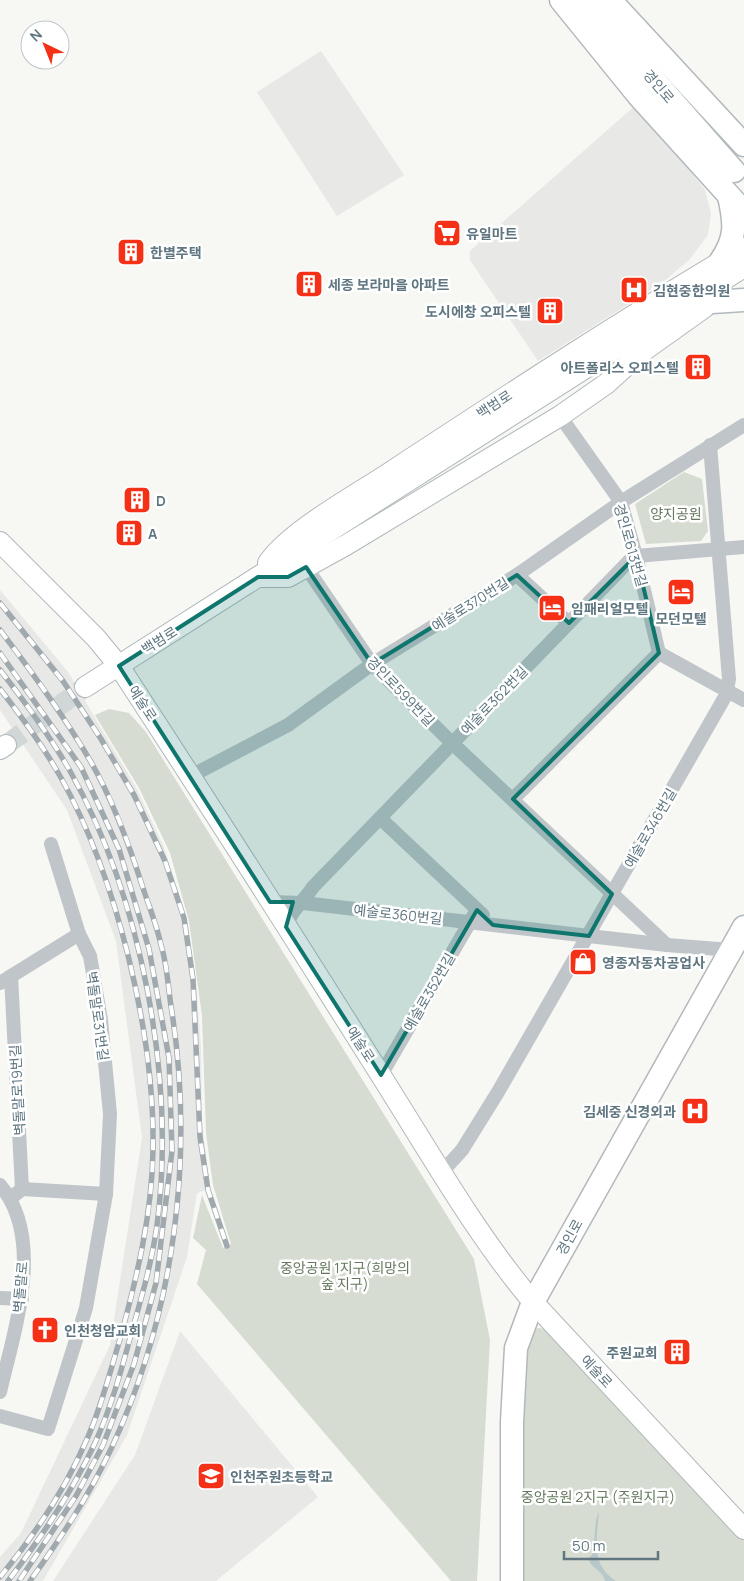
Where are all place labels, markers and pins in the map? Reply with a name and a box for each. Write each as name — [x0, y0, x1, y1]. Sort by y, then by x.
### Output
supermarket icon: 유일마트 — [432, 218, 462, 248]
place label: 유일마트 — [466, 224, 518, 243]
building icon: 한별주택 — [116, 237, 146, 267]
place label: 한별주택 — [150, 243, 202, 262]
building icon: 세종 보라마을 아파트 — [294, 269, 324, 299]
place label: 세종 보라마을 아파트 — [328, 275, 450, 294]
hospital icon: 김현중한의원 — [619, 275, 649, 305]
place label: 김현중한의원 — [653, 281, 730, 300]
building icon: 도시에창 오피스텔 — [535, 296, 565, 326]
place label: 도시에창 오피스텔 — [425, 302, 531, 321]
building icon: 아트폴리스 오피스텔 — [683, 352, 713, 382]
place label: 아트폴리스 오피스텔 — [560, 358, 679, 377]
building icon: D — [122, 485, 152, 515]
place label: D — [156, 491, 166, 510]
building icon: A — [114, 518, 144, 548]
place label: A — [148, 524, 158, 543]
hotel icon: 모던모텔 — [666, 577, 696, 607]
hotel icon: 임패리얼모텔 — [537, 593, 567, 623]
place label: 임패리얼모텔 — [571, 599, 648, 618]
place label: 모던모텔 — [655, 609, 707, 628]
shop icon: 영종자동차공업사 — [568, 947, 598, 977]
place label: 영종자동차공업사 — [602, 953, 705, 972]
hospital icon: 김세중 신경외과 — [680, 1096, 710, 1126]
place label: 김세중 신경외과 — [583, 1102, 676, 1121]
church icon: 인천청암교회 — [30, 1315, 60, 1345]
place label: 인천청암교회 — [64, 1321, 141, 1340]
building icon: 주원교회 — [662, 1337, 692, 1367]
place label: 주원교회 — [606, 1343, 658, 1362]
school or university icon: 인천주원초등학교 — [196, 1461, 226, 1491]
place label: 인천주원초등학교 — [230, 1467, 333, 1486]

